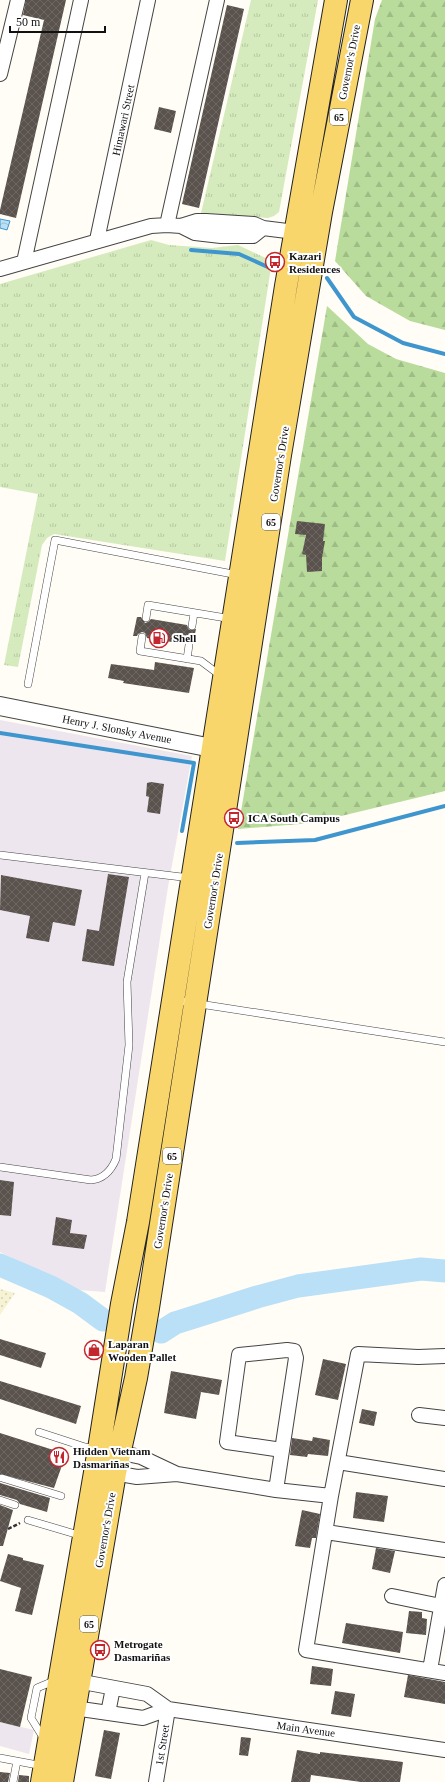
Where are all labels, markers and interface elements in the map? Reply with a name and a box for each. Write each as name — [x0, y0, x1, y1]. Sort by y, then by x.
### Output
scale bar — [10, 8, 105, 34]
text: 50 m — [16, 15, 41, 29]
street label: Governor's Drive — [336, 23, 362, 101]
street label: Himawari Street — [110, 83, 136, 157]
road number: 65 — [330, 109, 348, 125]
place label: Kazari Residences — [289, 250, 341, 275]
bus stop icon: Kazari Residences — [264, 251, 286, 273]
street label: Governor's Drive — [267, 425, 291, 503]
road number: 65 — [262, 514, 280, 530]
fuel station icon: Shell — [148, 627, 170, 649]
place label: Shell — [173, 632, 196, 644]
street label: Henry J. Slonsky Avenue — [61, 713, 173, 746]
bus stop icon: ICA South Campus — [223, 807, 245, 829]
place label: ICA South Campus — [248, 812, 340, 824]
street label: Governor's Drive — [201, 852, 225, 930]
road number: 65 — [163, 1148, 181, 1164]
street label: Governor's Drive — [151, 1172, 175, 1250]
place label: Laparan Wooden Pallet — [108, 1338, 176, 1363]
shop icon: Laparan Wooden Pallet — [83, 1339, 105, 1361]
place label: Hidden Vietnam Dasmariñas — [73, 1445, 150, 1470]
restaurant icon: Hidden Vietnam Dasmariñas — [48, 1446, 70, 1468]
street label: Governor's Drive — [92, 1491, 118, 1569]
road number: 65 — [80, 1616, 98, 1632]
place label: Metrogate Dasmariñas — [114, 1638, 171, 1663]
bus stop icon: Metrogate Dasmariñas — [89, 1639, 111, 1661]
street label: Main Avenue — [276, 1719, 336, 1739]
street label: 1st Street — [153, 1724, 171, 1766]

